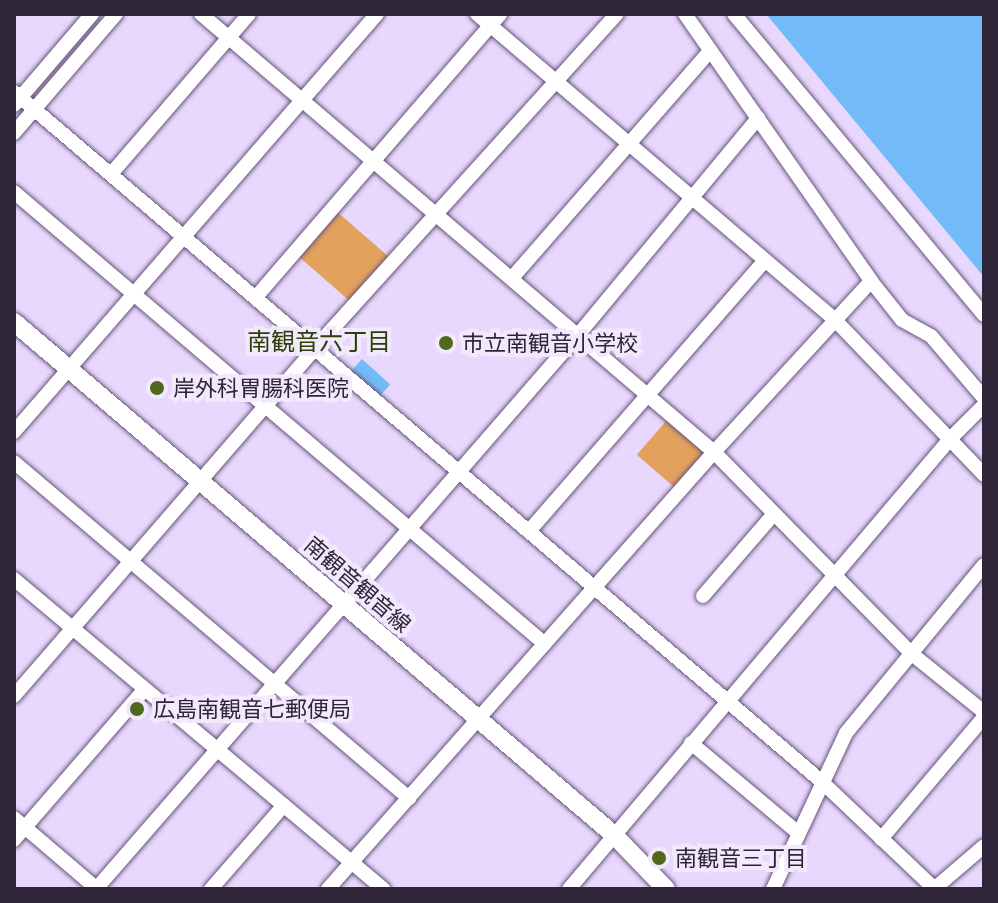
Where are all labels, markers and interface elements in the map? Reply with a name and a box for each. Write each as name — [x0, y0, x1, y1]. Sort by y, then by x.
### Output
district label: 南観音六丁目 — [247, 327, 391, 355]
place label: 市立南観音小学校 — [462, 330, 638, 356]
marker: 市立南観音小学校 — [437, 334, 455, 352]
place label: 岸外科胃腸科医院 — [173, 375, 349, 401]
marker: 岸外科胃腸科医院 — [148, 379, 166, 397]
street label: 南観音観音線 — [300, 531, 416, 637]
place label: 広島南観音七郵便局 — [153, 696, 351, 722]
marker: 広島南観音七郵便局 — [128, 700, 146, 718]
place label: 南観音三丁目 — [675, 845, 807, 871]
marker: 南観音三丁目 — [650, 849, 668, 867]

